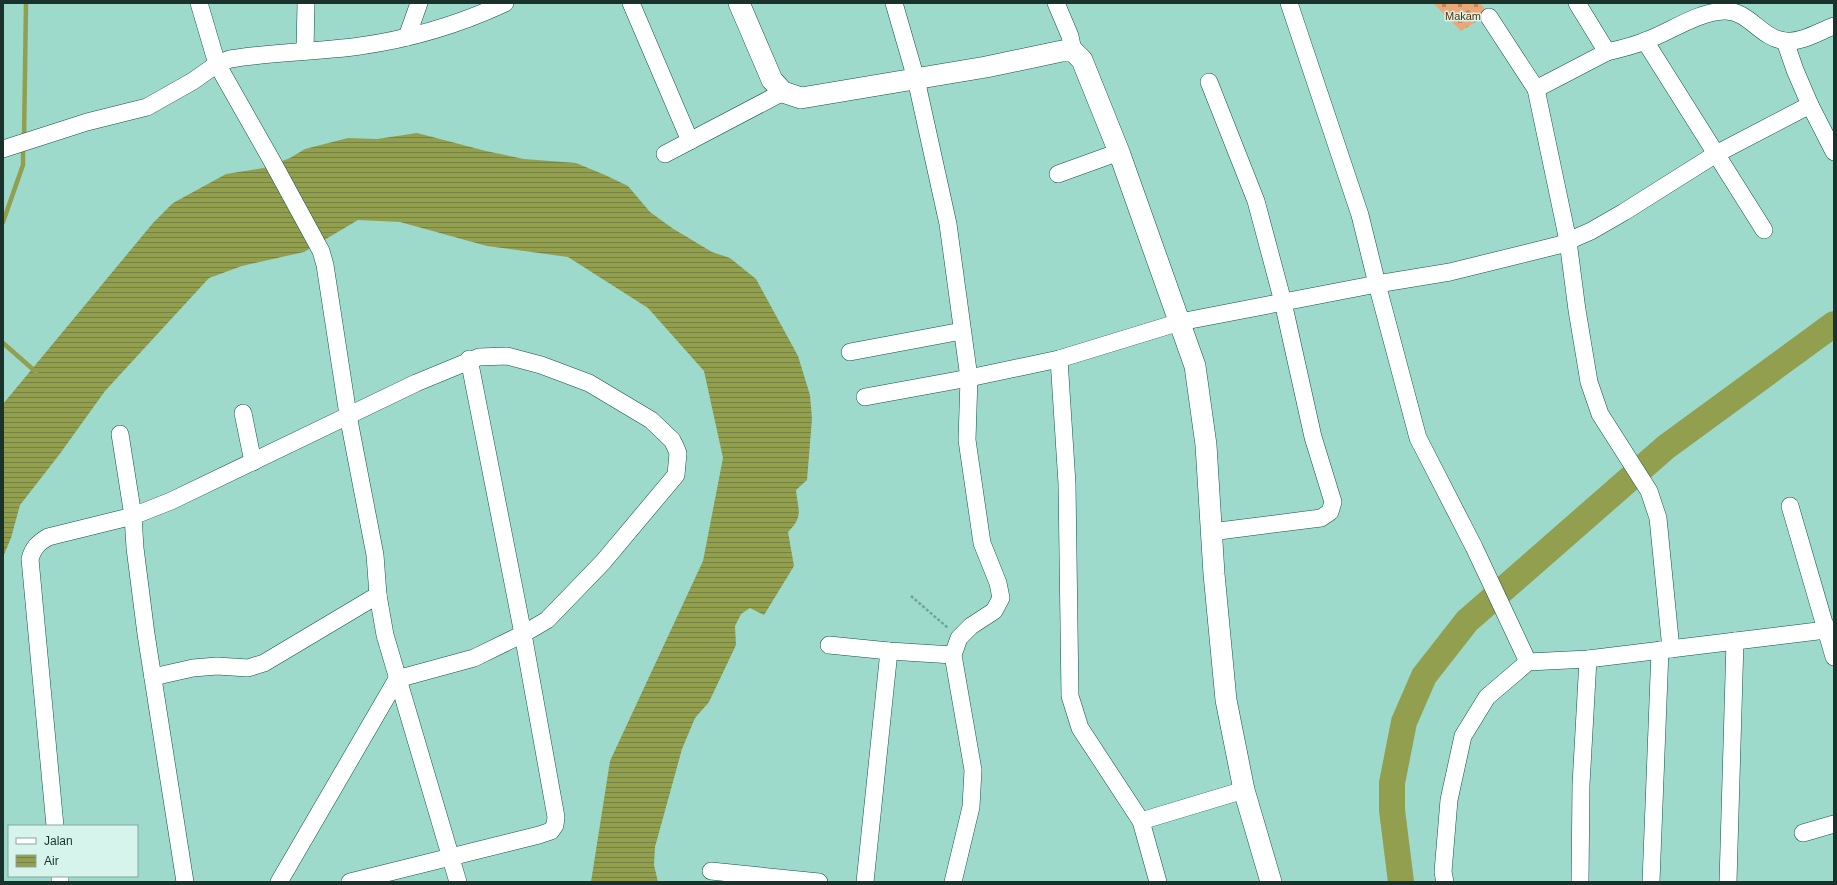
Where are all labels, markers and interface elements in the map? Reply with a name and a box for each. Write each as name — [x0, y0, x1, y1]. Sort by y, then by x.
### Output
park label: Makam — [1445, 10, 1481, 22]
legend — [8, 825, 138, 877]
text: Jalan — [44, 834, 73, 848]
text: Air — [44, 854, 59, 868]

